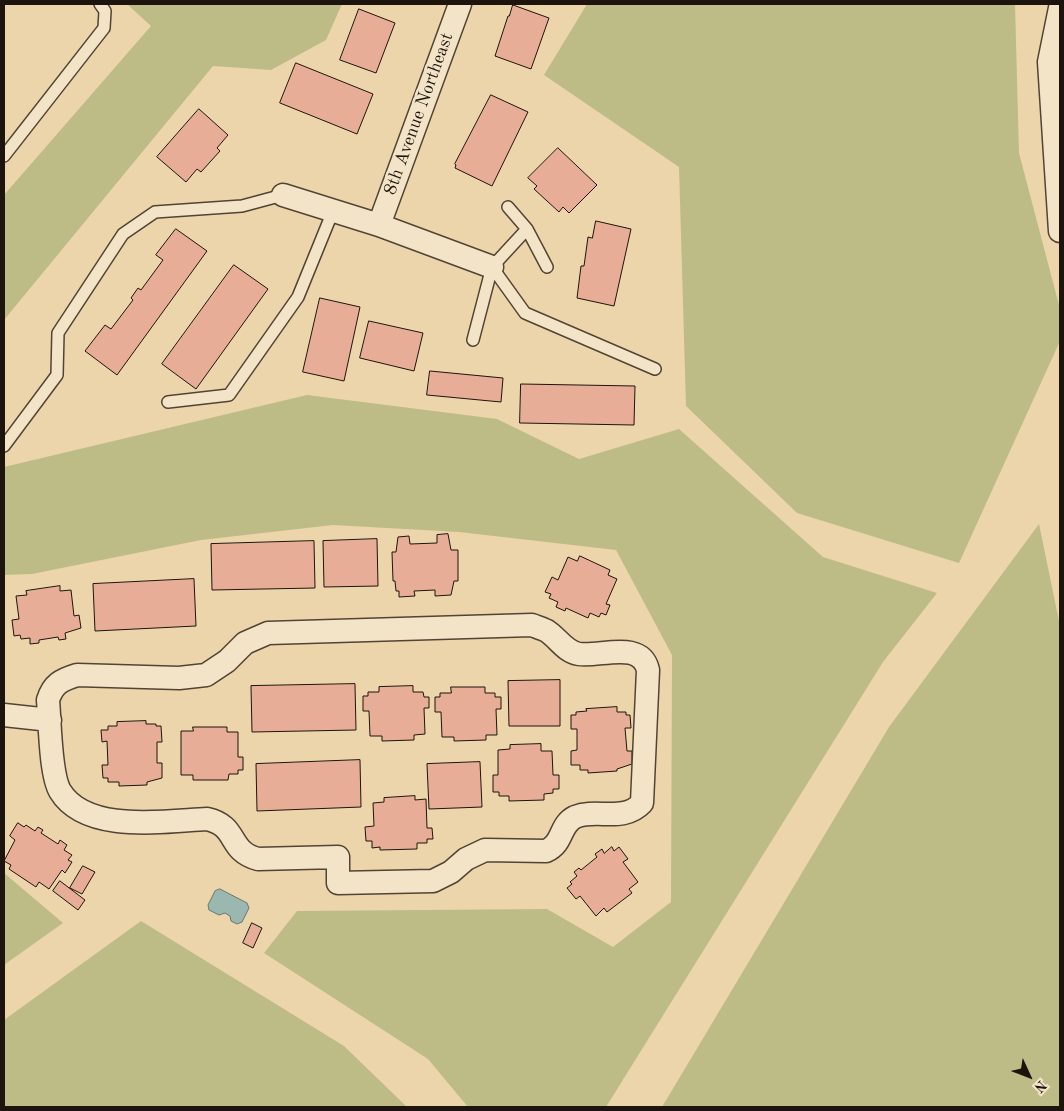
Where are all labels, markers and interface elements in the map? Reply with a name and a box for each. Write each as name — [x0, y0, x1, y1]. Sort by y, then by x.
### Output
street label: 8th Avenue Northeast — [380, 30, 458, 198]
north arrow — [1004, 1051, 1054, 1101]
text: N — [1031, 1078, 1049, 1095]

